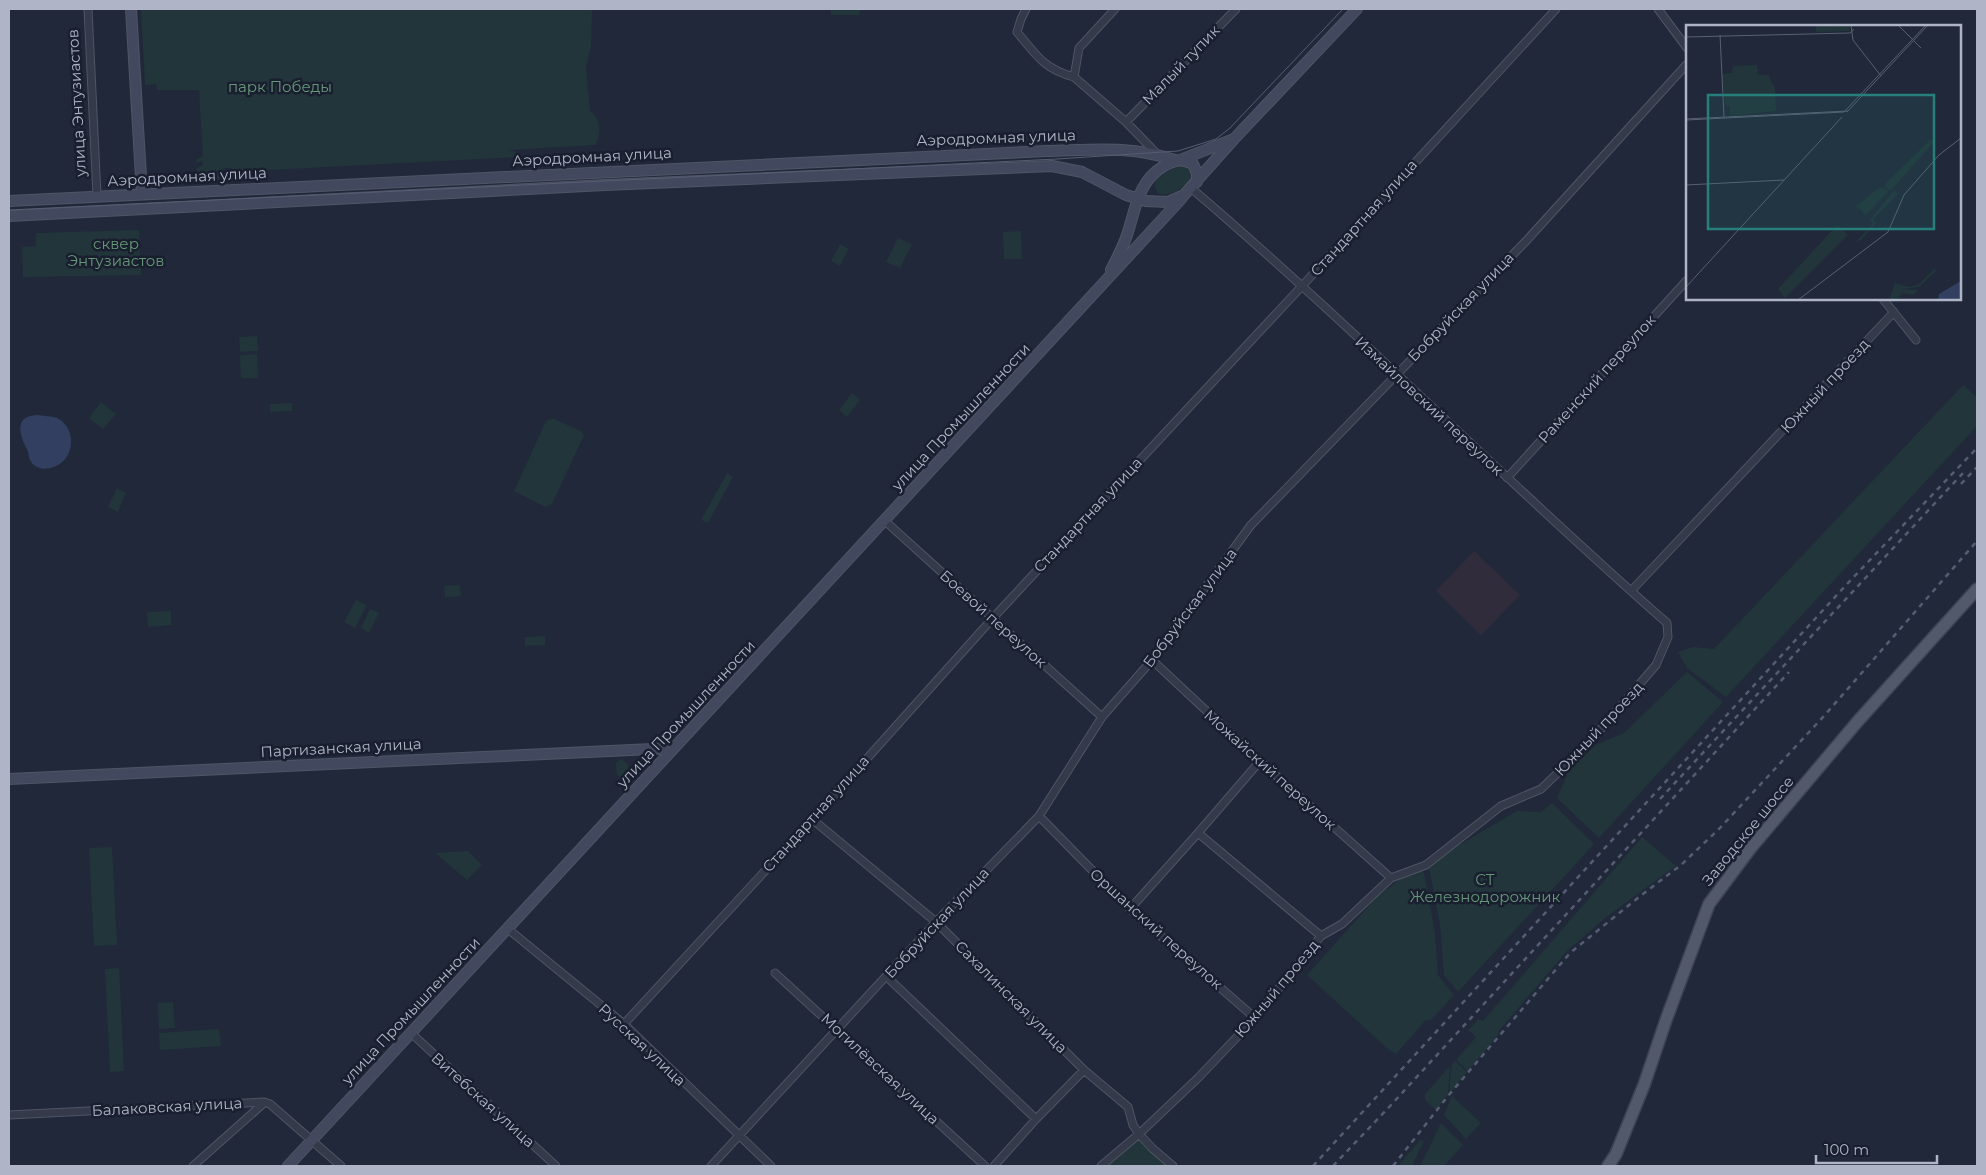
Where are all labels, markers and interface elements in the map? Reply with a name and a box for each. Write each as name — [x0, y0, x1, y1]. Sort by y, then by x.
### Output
street label: Малый тупик — [1138, 21, 1224, 108]
inset map — [1686, 25, 1961, 300]
street label: улица Энтузиастов — [63, 29, 90, 178]
park label: парк Победы — [228, 77, 332, 96]
street label: Аэродромная улица — [916, 125, 1076, 150]
street label: Аэродромная улица — [512, 143, 672, 170]
street label: Стандартная улица — [1306, 155, 1421, 280]
street label: Аэродромная улица — [107, 163, 267, 190]
park label: сквер Энтузиастов — [68, 234, 164, 270]
street label: Бобруйская улица — [1404, 248, 1518, 365]
street label: Раменский переулок — [1534, 310, 1660, 447]
street label: Измайловский переулок — [1351, 332, 1508, 480]
street label: Южный проезд — [1776, 335, 1873, 437]
street label: улица Промышленности — [887, 339, 1034, 495]
street label: Стандартная улица — [1029, 453, 1146, 576]
street label: Бобруйская улица — [1138, 544, 1241, 671]
street label: Боевой переулок — [936, 566, 1051, 672]
street label: улица Промышленности — [612, 636, 759, 792]
street label: Южный проезд — [1550, 678, 1647, 780]
street label: Можайский переулок — [1200, 705, 1341, 834]
street label: Партизанская улица — [260, 734, 422, 761]
street label: Стандартная улица — [758, 751, 873, 876]
street label: Заводское шоссе — [1698, 772, 1798, 889]
street label: Бобруйская улица — [880, 863, 993, 982]
street label: Оршанский переулок — [1086, 864, 1227, 993]
park label: СТ Железнодорожник — [1410, 870, 1561, 906]
street label: улица Промышленности — [337, 933, 484, 1089]
street label: Сахалинская улица — [951, 936, 1072, 1057]
street label: Южный проезд — [1230, 936, 1323, 1041]
street label: Русская улица — [595, 999, 690, 1090]
street label: Могилёвская улица — [817, 1009, 943, 1128]
street label: Витебская улица — [428, 1048, 539, 1151]
street label: Балаковская улица — [91, 1093, 243, 1120]
scale bar — [1816, 1132, 1937, 1164]
text: 100 m — [1824, 1140, 1869, 1159]

